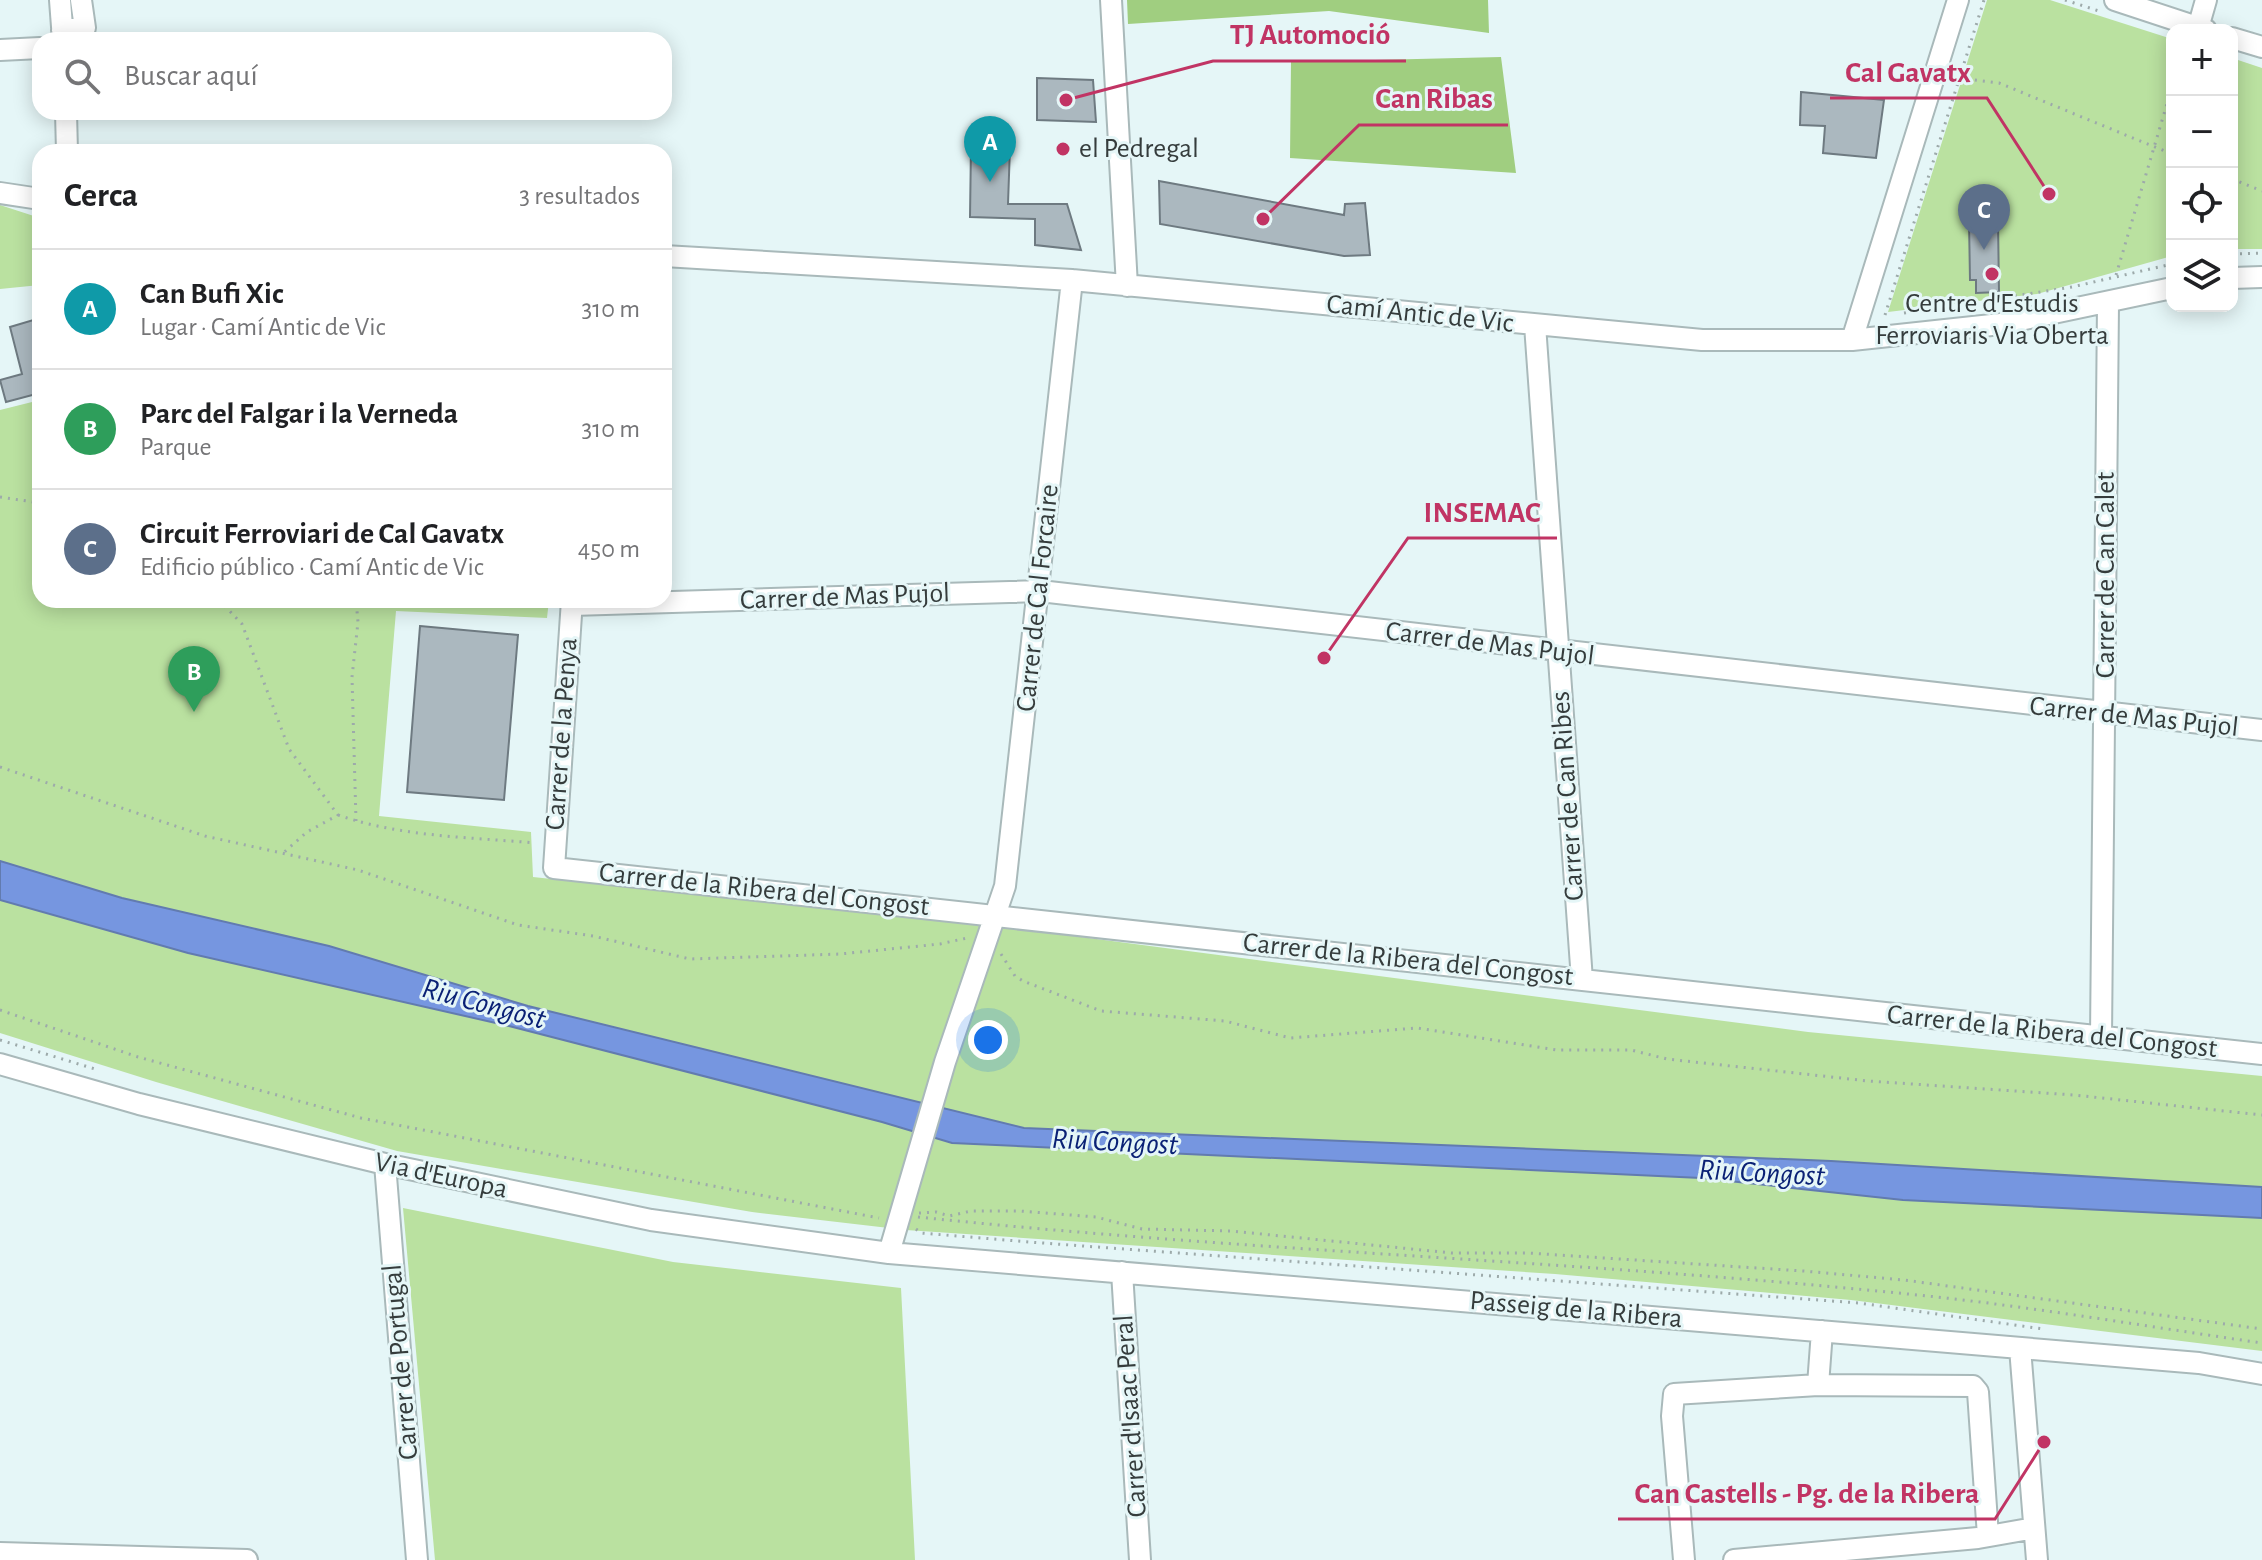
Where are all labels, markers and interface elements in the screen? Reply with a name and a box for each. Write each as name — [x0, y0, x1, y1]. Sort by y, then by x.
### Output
callout: TJ Automoció — [1213, 7, 1406, 61]
text: TJ Automoció — [1230, 20, 1390, 50]
map controls — [2166, 24, 2238, 312]
button: + — [2166, 24, 2238, 96]
search box — [32, 32, 672, 120]
callout: Cal Gavatx — [1830, 44, 1987, 98]
icon: search — [60, 54, 104, 98]
text: Cal Gavatx — [1845, 58, 1971, 88]
text: Buscar aquí — [124, 61, 258, 91]
callout: Can Ribas — [1359, 71, 1508, 125]
text: Can Ribas — [1375, 84, 1493, 114]
button: − — [2166, 96, 2238, 168]
pin: A — [964, 116, 1016, 182]
place label: el Pedregal — [1079, 135, 1199, 163]
marker: el Pedregal — [1054, 140, 1072, 158]
button: locate — [2166, 168, 2238, 240]
text: Cerca — [64, 179, 138, 213]
text: 3 resultados — [519, 183, 640, 209]
pin: C — [1958, 184, 2010, 250]
button: layers — [2166, 240, 2238, 312]
marker: Centre d’Estudis Ferroviaris Via Oberta — [1983, 265, 2001, 283]
text: Can Bufi Xic — [140, 279, 284, 309]
street label: Camí Antic de Vic — [1325, 290, 1515, 338]
place label: Centre d’Estudis Ferroviaris Via Oberta — [1875, 290, 2109, 350]
text: A — [82, 296, 98, 322]
text: 310 m — [582, 296, 640, 322]
text: Lugar · Camí Antic de Vic — [140, 314, 386, 340]
text: Parc del Falgar i la Verneda — [140, 399, 458, 429]
text: B — [82, 416, 98, 442]
text: 310 m — [582, 416, 640, 442]
text: Parque — [140, 434, 211, 460]
street label: Carrer de Can Calet — [2092, 472, 2120, 678]
street label: Carrer de Cal Forcaire — [1012, 483, 1064, 713]
callout: INSEMAC — [1408, 484, 1557, 538]
text: INSEMAC — [1424, 498, 1541, 528]
text: Circuit Ferroviari de Cal Gavatx — [140, 519, 504, 549]
text: C — [83, 536, 97, 562]
text: 450 m — [578, 536, 640, 562]
text: Edificio público · Camí Antic de Vic — [140, 554, 484, 580]
street label: Carrer de Mas Pujol — [739, 579, 951, 615]
street label: Carrer de Mas Pujol — [1384, 617, 1596, 671]
street label: Carrer de la Penya — [541, 637, 583, 831]
pin: B — [168, 646, 220, 712]
street label: Carrer de Can Ribes — [1547, 690, 1589, 902]
street label: Carrer de Mas Pujol — [2028, 692, 2240, 742]
street label: Carrer de la Ribera del Congost — [598, 859, 931, 921]
street label: Carrer de la Ribera del Congost — [1242, 929, 1575, 991]
water label: Riu Congost — [419, 973, 549, 1035]
street label: Carrer de la Ribera del Congost — [1886, 1001, 2219, 1063]
your location — [968, 1020, 1008, 1060]
water label: Riu Congost — [1051, 1124, 1179, 1160]
street label: Via d'Europa — [372, 1148, 510, 1204]
water label: Riu Congost — [1698, 1155, 1826, 1191]
street label: Carrer de Portugal — [379, 1263, 423, 1461]
street label: Passeig de la Ribera — [1469, 1287, 1684, 1333]
street label: Carrer d'Isaac Peral — [1110, 1314, 1152, 1518]
callout: Can Castells - Pg. de la Ribera — [1618, 1465, 1995, 1519]
text: Can Castells - Pg. de la Ribera — [1634, 1479, 1980, 1509]

